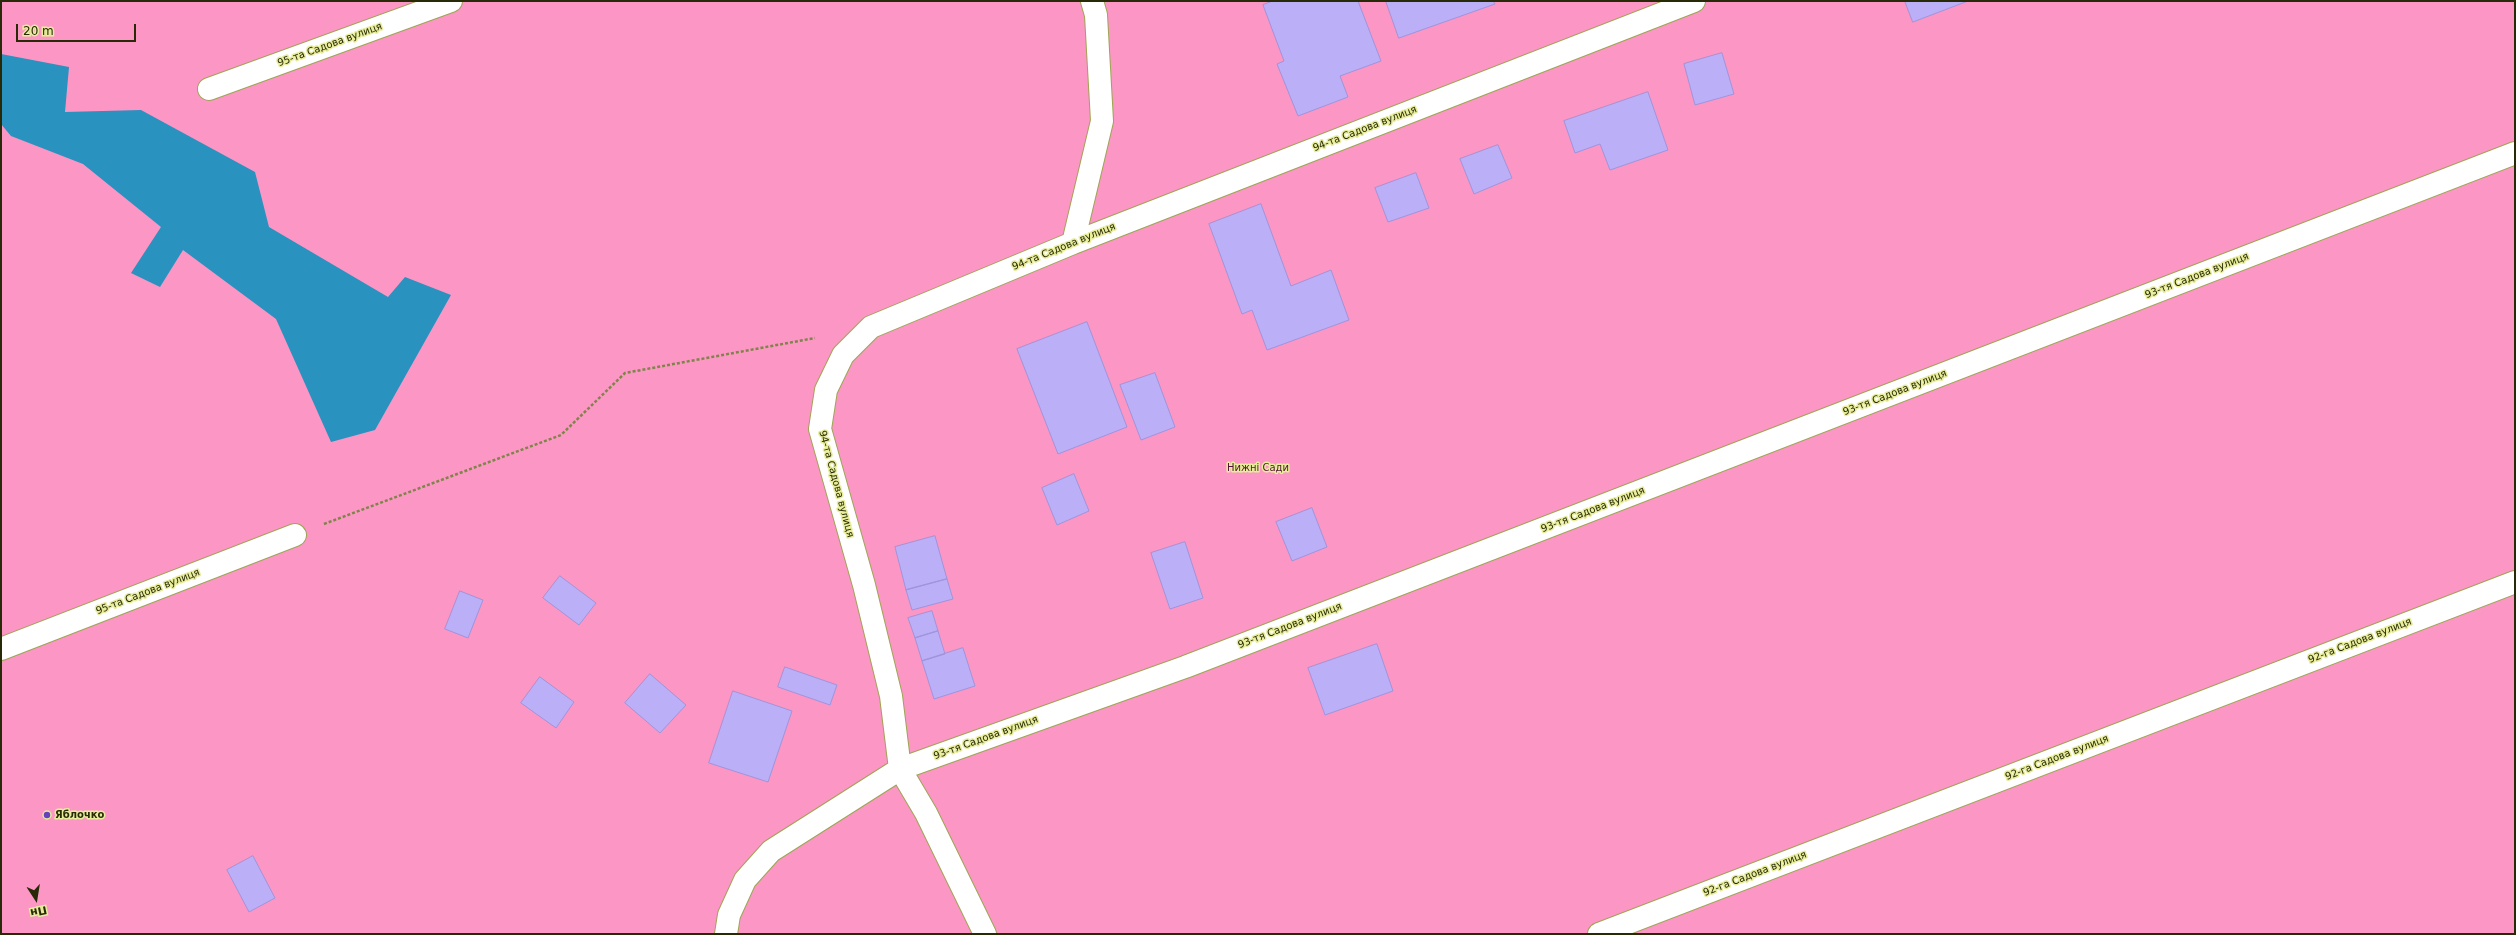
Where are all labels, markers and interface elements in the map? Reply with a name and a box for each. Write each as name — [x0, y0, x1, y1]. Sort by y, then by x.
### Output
scale bar — [18, 16, 138, 42]
street label: 95-та Садова вулиця — [276, 20, 384, 70]
text: 20 m — [23, 24, 54, 38]
street label: 94-та Садова вулиця — [1311, 104, 1419, 154]
street label: 94-та Садова вулиця — [1011, 221, 1117, 273]
street label: 93-тя Садова вулиця — [2143, 251, 2251, 301]
street label: 93-тя Садова вулиця — [1841, 368, 1949, 418]
street label: 94-та Садова вулиця — [816, 429, 856, 539]
park label: Нижні Сади — [1227, 462, 1289, 474]
street label: 93-тя Садова вулиця — [1539, 485, 1647, 535]
street label: 95-та Садова вулиця — [94, 567, 202, 617]
street label: 93-тя Садова вулиця — [1236, 601, 1344, 651]
street label: 92-га Садова вулиця — [2307, 616, 2413, 666]
street label: 93-тя Садова вулиця — [932, 714, 1040, 762]
street label: 92-га Садова вулиця — [2004, 733, 2110, 783]
place label: Яблочко — [55, 809, 104, 821]
marker: Яблочко — [42, 810, 52, 820]
street label: 92-га Садова вулиця — [1702, 849, 1808, 899]
north arrow — [16, 879, 56, 919]
text: Пн — [29, 903, 48, 919]

